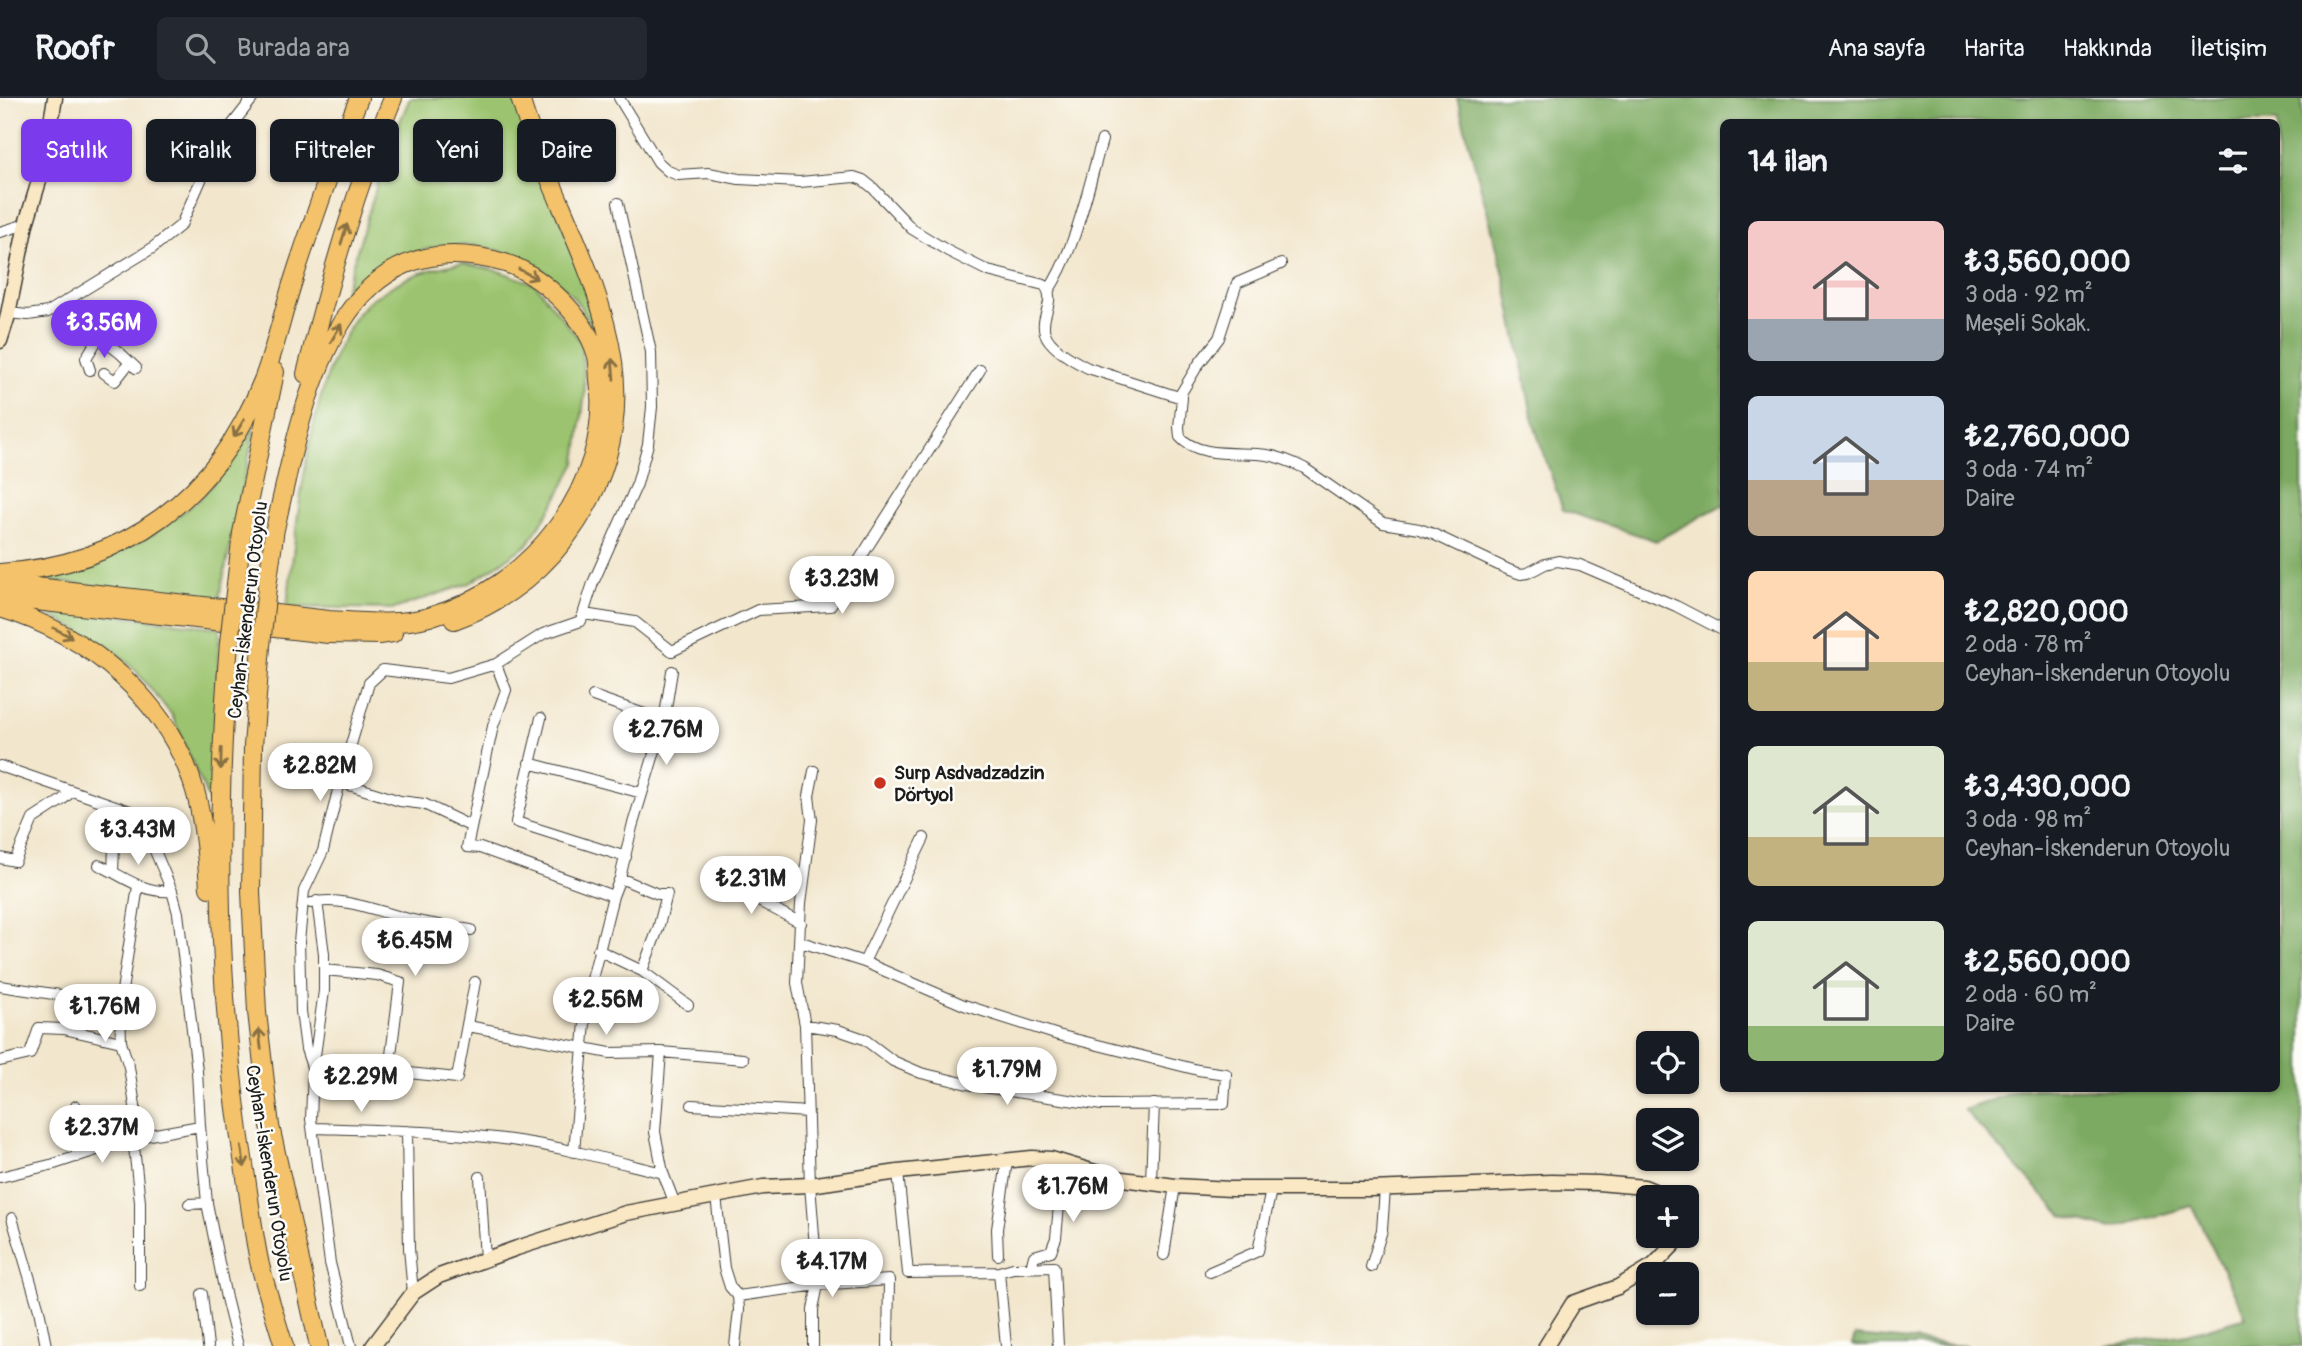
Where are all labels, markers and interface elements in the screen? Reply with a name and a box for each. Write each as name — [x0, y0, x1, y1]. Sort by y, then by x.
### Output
search box — [157, 17, 647, 80]
text: Roofr — [35, 28, 115, 69]
icon: search — [181, 29, 219, 67]
text: Burada ara — [237, 32, 350, 64]
text: Ana sayfa — [1828, 34, 1925, 63]
text: Harita — [1963, 34, 2025, 63]
text: Hakkında — [2063, 34, 2152, 63]
text: İletişim — [2190, 34, 2267, 63]
chip: Satılık — [21, 119, 132, 182]
chip: Kiralık — [146, 119, 256, 182]
chip: Filtreler — [270, 119, 399, 182]
chip: Yeni — [413, 119, 503, 182]
chip: Daire — [517, 119, 616, 182]
icon: filters — [2214, 142, 2252, 180]
text: 14 ilan — [1748, 143, 1828, 180]
one-way arrow — [338, 223, 351, 245]
text: ₺3,560,000 — [1965, 243, 2131, 280]
icon: home — [1804, 249, 1888, 333]
one-way arrow — [518, 267, 538, 281]
text: 3 oda · 92 m² — [1965, 280, 2093, 309]
pin: ₺3.56M — [47, 300, 161, 360]
text: ₺3.56M — [67, 308, 141, 337]
text: Meşeli Sokak. — [1965, 309, 2091, 338]
one-way arrow — [330, 323, 343, 344]
one-way arrow — [606, 359, 619, 381]
one-way arrow — [232, 418, 246, 438]
text: ₺2,760,000 — [1965, 418, 2130, 455]
icon: home — [1804, 424, 1888, 508]
text: 3 oda · 74 m² — [1965, 455, 2093, 484]
text: Daire — [1965, 484, 2014, 513]
street label: Ceyhan-İskenderun Otoyolu — [223, 500, 273, 720]
pin: ₺3.23M — [785, 556, 899, 616]
text: ₺3.23M — [805, 564, 879, 593]
text: ₺2,820,000 — [1965, 593, 2129, 630]
icon: home — [1804, 599, 1888, 683]
one-way arrow — [52, 627, 73, 640]
text: 2 oda · 78 m² — [1965, 630, 2092, 659]
text: Ceyhan-İskenderun Otoyolu — [1965, 659, 2230, 688]
pin: ₺2.76M — [609, 708, 723, 767]
text: ₺2.76M — [629, 715, 703, 744]
pin: ₺2.82M — [263, 744, 377, 803]
one-way arrow — [214, 748, 228, 771]
text: ₺2.82M — [284, 751, 356, 780]
place label: Surp Asdvadzadzin Dörtyol — [894, 761, 1045, 807]
text: ₺3,430,000 — [1965, 768, 2131, 805]
icon: home — [1804, 774, 1888, 858]
marker: Surp Asdvadzadzin Dörtyol — [872, 775, 888, 791]
text: 3 oda · 98 m² — [1965, 805, 2091, 834]
pin: ₺3.43M — [81, 808, 195, 867]
text: ₺3.43M — [101, 815, 175, 844]
text: Ceyhan-İskenderun Otoyolu — [1965, 834, 2230, 863]
pin: ₺2.31M — [694, 856, 808, 916]
text: ₺2.31M — [716, 864, 786, 893]
pin: ₺6.45M — [358, 918, 472, 978]
text: ₺6.45M — [378, 926, 452, 955]
text: ₺2,560,000 — [1965, 943, 2131, 980]
icon: home — [1804, 949, 1888, 1033]
pin: ₺2.56M — [549, 978, 663, 1037]
text: 2 oda · 60 m² — [1965, 980, 2097, 1009]
pin: ₺1.76M — [48, 984, 162, 1044]
text: ₺2.56M — [569, 985, 643, 1014]
text: ₺1.76M — [70, 992, 140, 1021]
text: Daire — [1965, 1009, 2014, 1038]
one-way arrow — [253, 1028, 266, 1051]
map controls — [1636, 1031, 1699, 1325]
button: locate — [1636, 1031, 1699, 1094]
pin: ₺1.79M — [950, 1048, 1064, 1107]
pin: ₺2.29M — [304, 1054, 418, 1114]
text: ₺1.79M — [973, 1055, 1041, 1084]
text: ₺2.29M — [325, 1062, 397, 1091]
street label: Ceyhan-İskenderun Otoyolu — [240, 1063, 298, 1283]
pin: ₺2.37M — [45, 1105, 159, 1165]
button: layers — [1636, 1108, 1699, 1171]
text: ₺2.37M — [65, 1113, 139, 1142]
one-way arrow — [237, 1145, 250, 1168]
pin: ₺1.76M — [1016, 1164, 1130, 1224]
text: ₺1.76M — [1038, 1172, 1108, 1201]
button: + — [1636, 1185, 1699, 1248]
pin: ₺4.17M — [775, 1240, 889, 1299]
text: ₺4.17M — [797, 1247, 867, 1276]
button: − — [1636, 1262, 1699, 1325]

